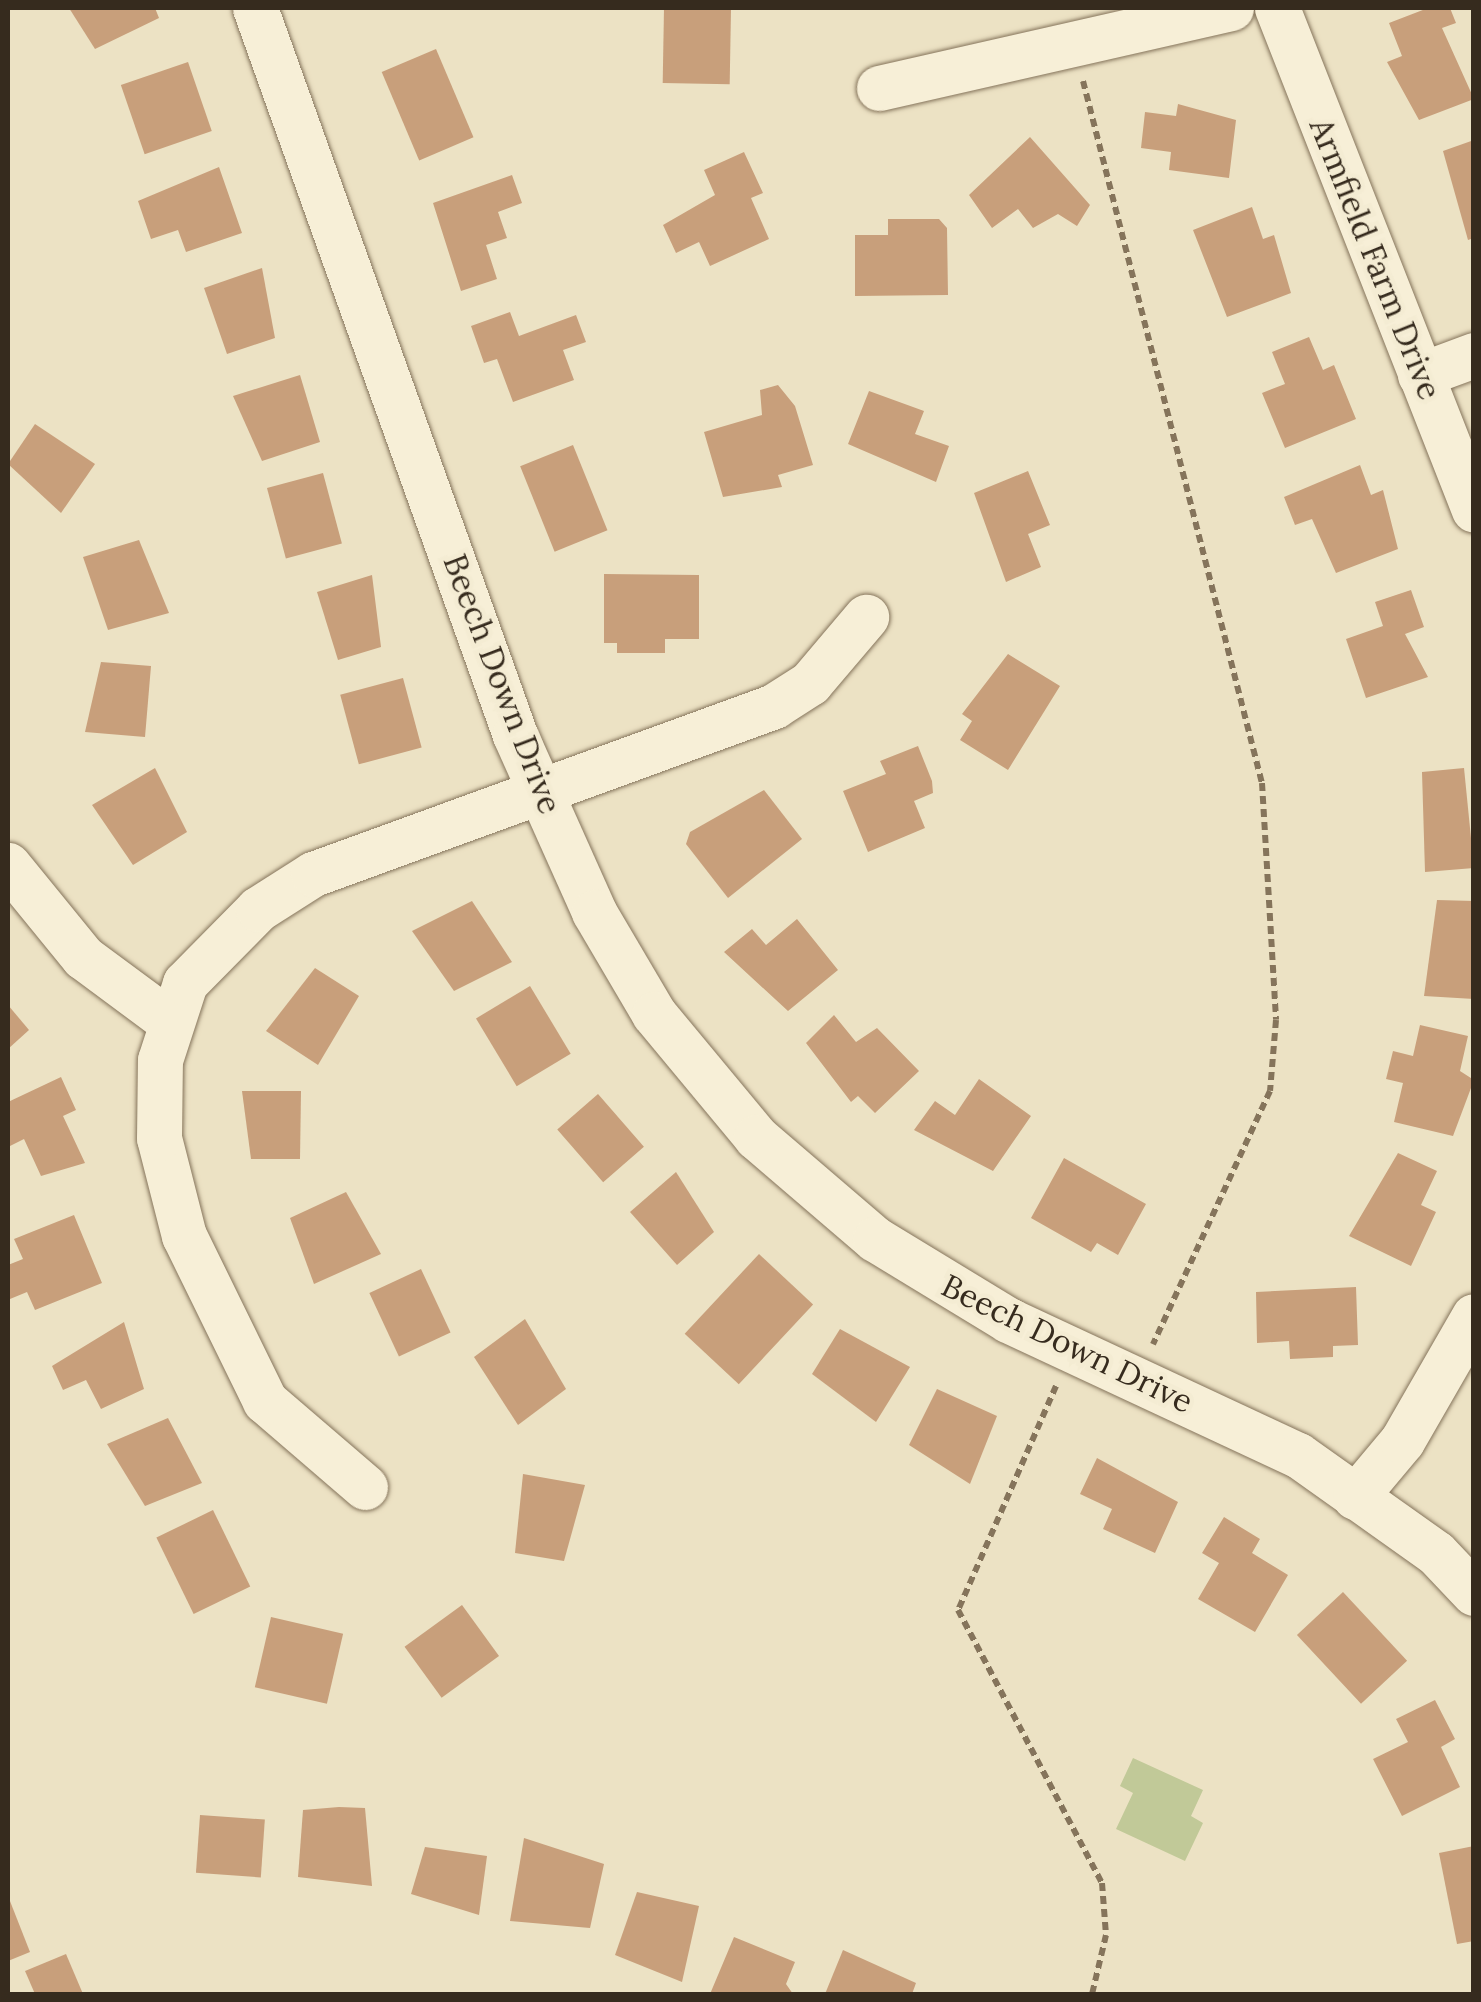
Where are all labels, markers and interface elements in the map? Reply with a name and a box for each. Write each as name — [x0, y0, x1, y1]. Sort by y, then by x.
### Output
street label: Armfield Farm Drive — [1301, 113, 1449, 405]
street label: Beech Down Drive — [435, 549, 569, 819]
street label: Beech Down Drive — [935, 1267, 1199, 1421]

